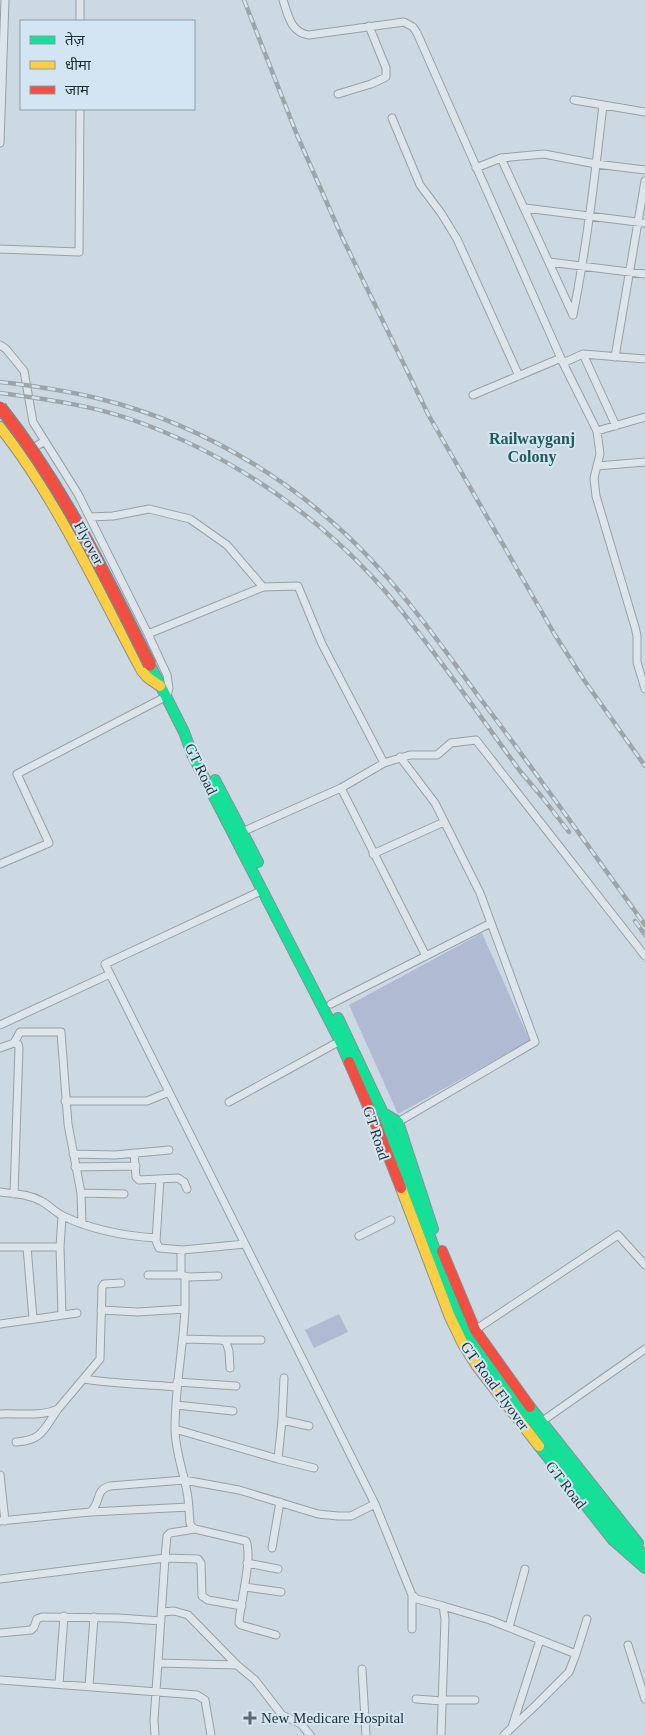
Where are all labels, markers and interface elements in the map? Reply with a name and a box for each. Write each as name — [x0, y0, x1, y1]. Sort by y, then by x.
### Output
legend — [20, 20, 195, 110]
text: तेज़ — [65, 31, 86, 48]
text: धीमा — [65, 57, 92, 73]
text: जाम — [65, 82, 90, 98]
district label: Railwayganj Colony — [489, 430, 575, 466]
street label: Flyover — [71, 519, 107, 567]
street label: GT Road — [182, 741, 220, 798]
street label: GT Road — [360, 1104, 392, 1162]
street label: GT Road Flyover — [458, 1339, 532, 1433]
street label: GT Road — [543, 1458, 590, 1512]
place label: New Medicare Hospital — [261, 1710, 404, 1726]
marker: New Medicare Hospital — [243, 1711, 257, 1725]

